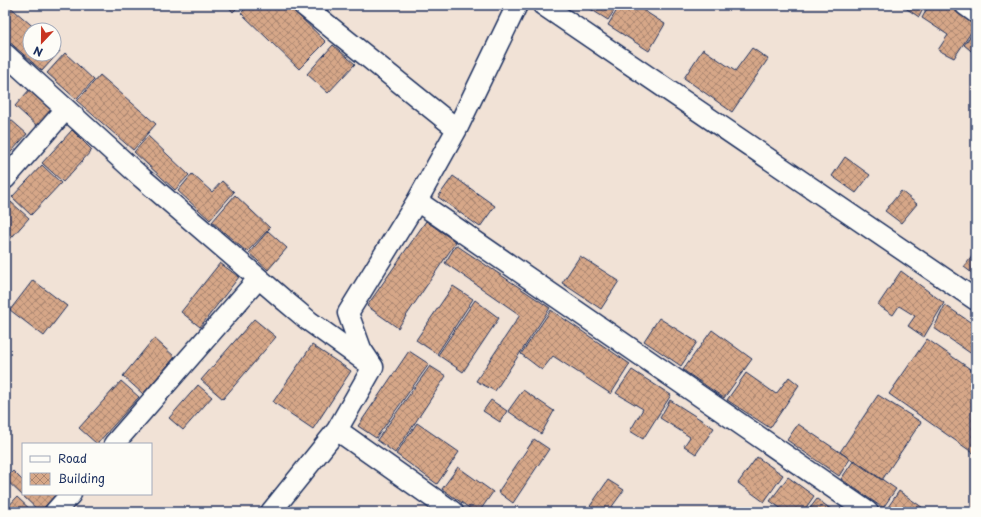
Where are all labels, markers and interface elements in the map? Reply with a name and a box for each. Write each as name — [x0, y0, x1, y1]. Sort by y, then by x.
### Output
north arrow — [22, 22, 62, 62]
text: N — [31, 42, 45, 61]
legend — [22, 443, 152, 495]
text: Road — [58, 449, 87, 467]
text: Building — [58, 469, 105, 487]

